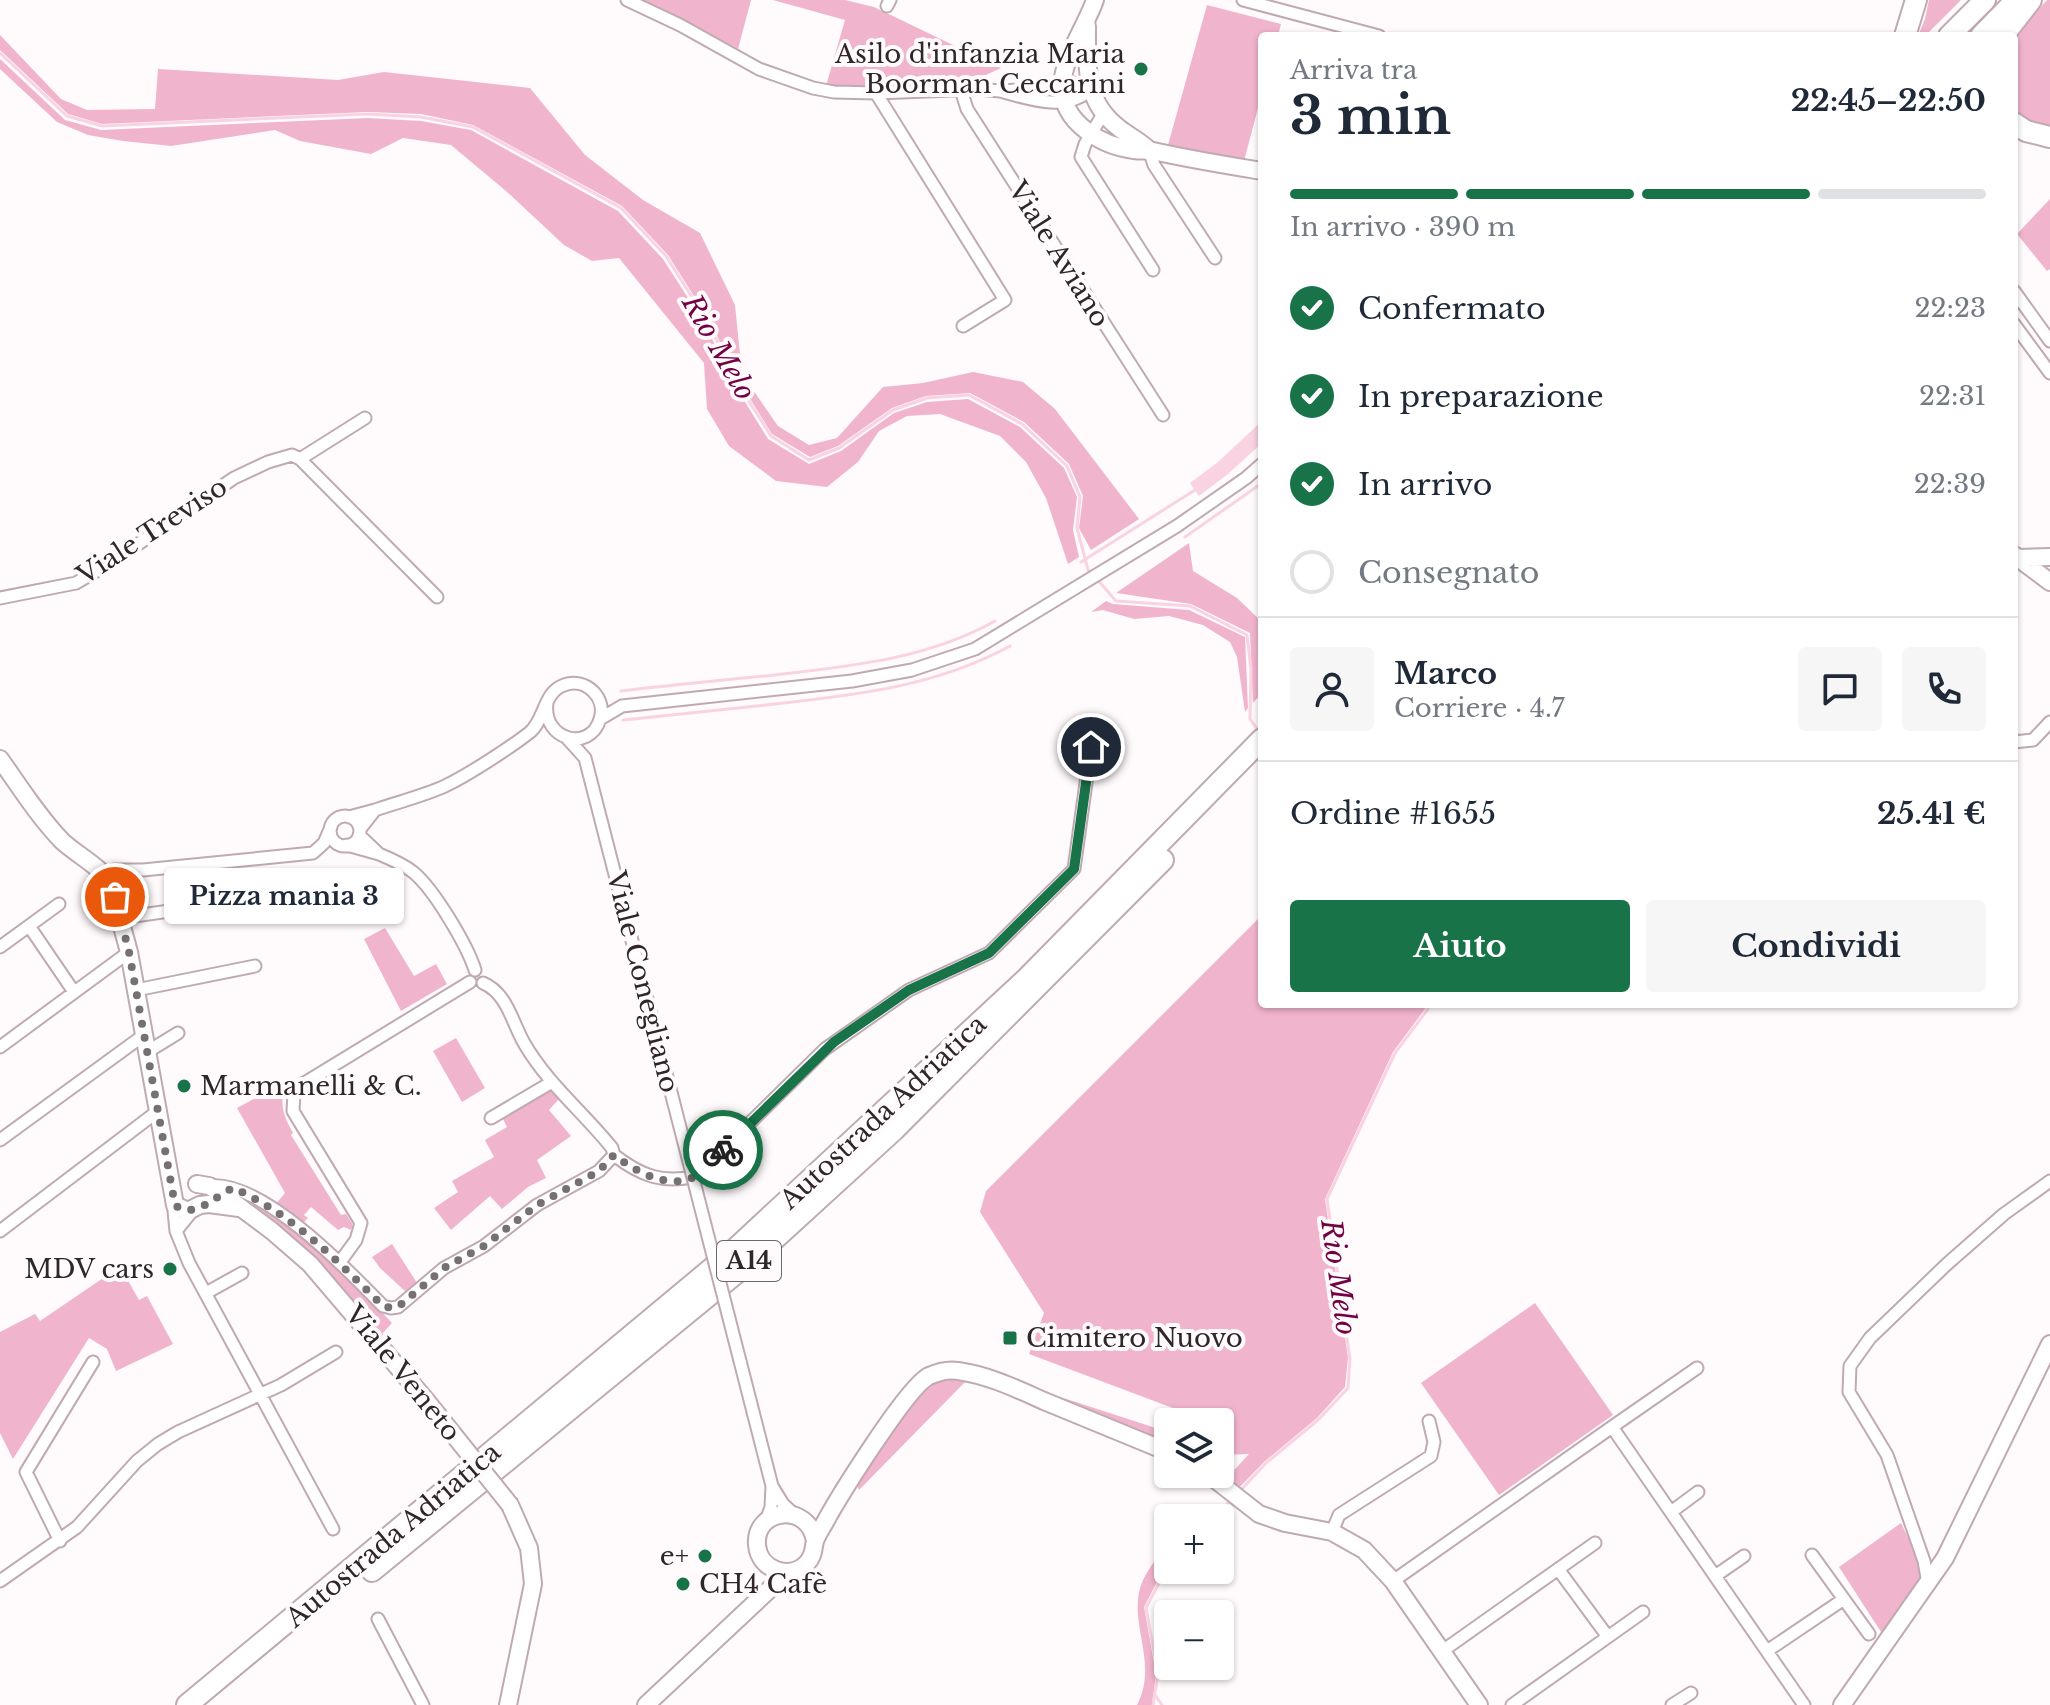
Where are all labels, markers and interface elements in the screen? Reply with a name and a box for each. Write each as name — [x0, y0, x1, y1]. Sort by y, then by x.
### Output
place label: Asilo d'infanzia Maria Boorman Ceccarini — [834, 38, 1126, 100]
text: Arriva tra — [1290, 54, 1417, 86]
marker: Asilo d'infanzia Maria Boorman Ceccarini — [1132, 60, 1150, 78]
text: 22:45–22:50 — [1791, 82, 1986, 119]
text: 3 min — [1290, 84, 1451, 148]
street label: Viale Aviano — [1001, 174, 1117, 333]
text: In arrivo · 390 m — [1290, 211, 1515, 243]
icon: check — [1290, 286, 1334, 330]
water label: Rio Melo — [674, 287, 763, 407]
text: Confermato — [1358, 290, 1546, 327]
text: 22:23 — [1915, 292, 1986, 324]
icon: check — [1290, 374, 1334, 418]
text: In preparazione — [1358, 378, 1604, 415]
text: 22:31 — [1919, 380, 1986, 412]
icon: check — [1290, 462, 1334, 506]
text: In arrivo — [1358, 466, 1492, 503]
text: 22:39 — [1914, 468, 1986, 500]
street label: Viale Treviso — [70, 471, 233, 592]
text: Consegnato — [1358, 554, 1539, 591]
button: person — [1290, 647, 1374, 731]
button: chat — [1798, 647, 1882, 731]
button: phone — [1902, 647, 1986, 731]
text: Marco — [1394, 655, 1497, 692]
text: Corriere · 4.7 — [1394, 692, 1565, 724]
pin — [1057, 713, 1125, 781]
icon: home — [1069, 725, 1113, 769]
text: Ordine #1655 — [1290, 795, 1496, 832]
text: 25.41 € — [1877, 795, 1986, 832]
pin — [81, 863, 149, 931]
street label: Viale Conegliano — [600, 867, 686, 1096]
callout: Pizza mania 3 — [163, 869, 403, 925]
icon: bag — [93, 875, 137, 919]
text: Pizza mania 3 — [189, 880, 379, 912]
button: Aiuto — [1290, 900, 1630, 992]
button: Condividi — [1646, 900, 1986, 992]
street label: Autostrada Adriatica — [772, 1008, 993, 1217]
place label: Marmanelli & C. — [200, 1070, 422, 1102]
marker: Marmanelli & C. — [175, 1077, 193, 1095]
courier — [683, 1110, 763, 1190]
icon: bike — [701, 1128, 745, 1172]
water label: Rio Melo — [1313, 1216, 1364, 1337]
road number: A14 — [717, 1241, 781, 1281]
place label: MDV cars — [24, 1253, 154, 1285]
marker: MDV cars — [161, 1260, 179, 1278]
street label: Viale Veneto — [338, 1298, 468, 1448]
place label: Cimitero Nuovo — [1026, 1322, 1243, 1354]
marker: Cimitero Nuovo — [1001, 1329, 1019, 1347]
map controls — [1154, 1408, 1234, 1680]
button: layers — [1154, 1408, 1234, 1488]
street label: Autostrada Adriatica — [278, 1435, 507, 1635]
button: + — [1154, 1504, 1234, 1584]
place label: e+ — [660, 1540, 689, 1572]
marker: e+ — [696, 1547, 714, 1565]
place label: CH4 Cafè — [699, 1568, 827, 1600]
marker: CH4 Cafè — [674, 1575, 692, 1593]
button: − — [1154, 1600, 1234, 1680]

